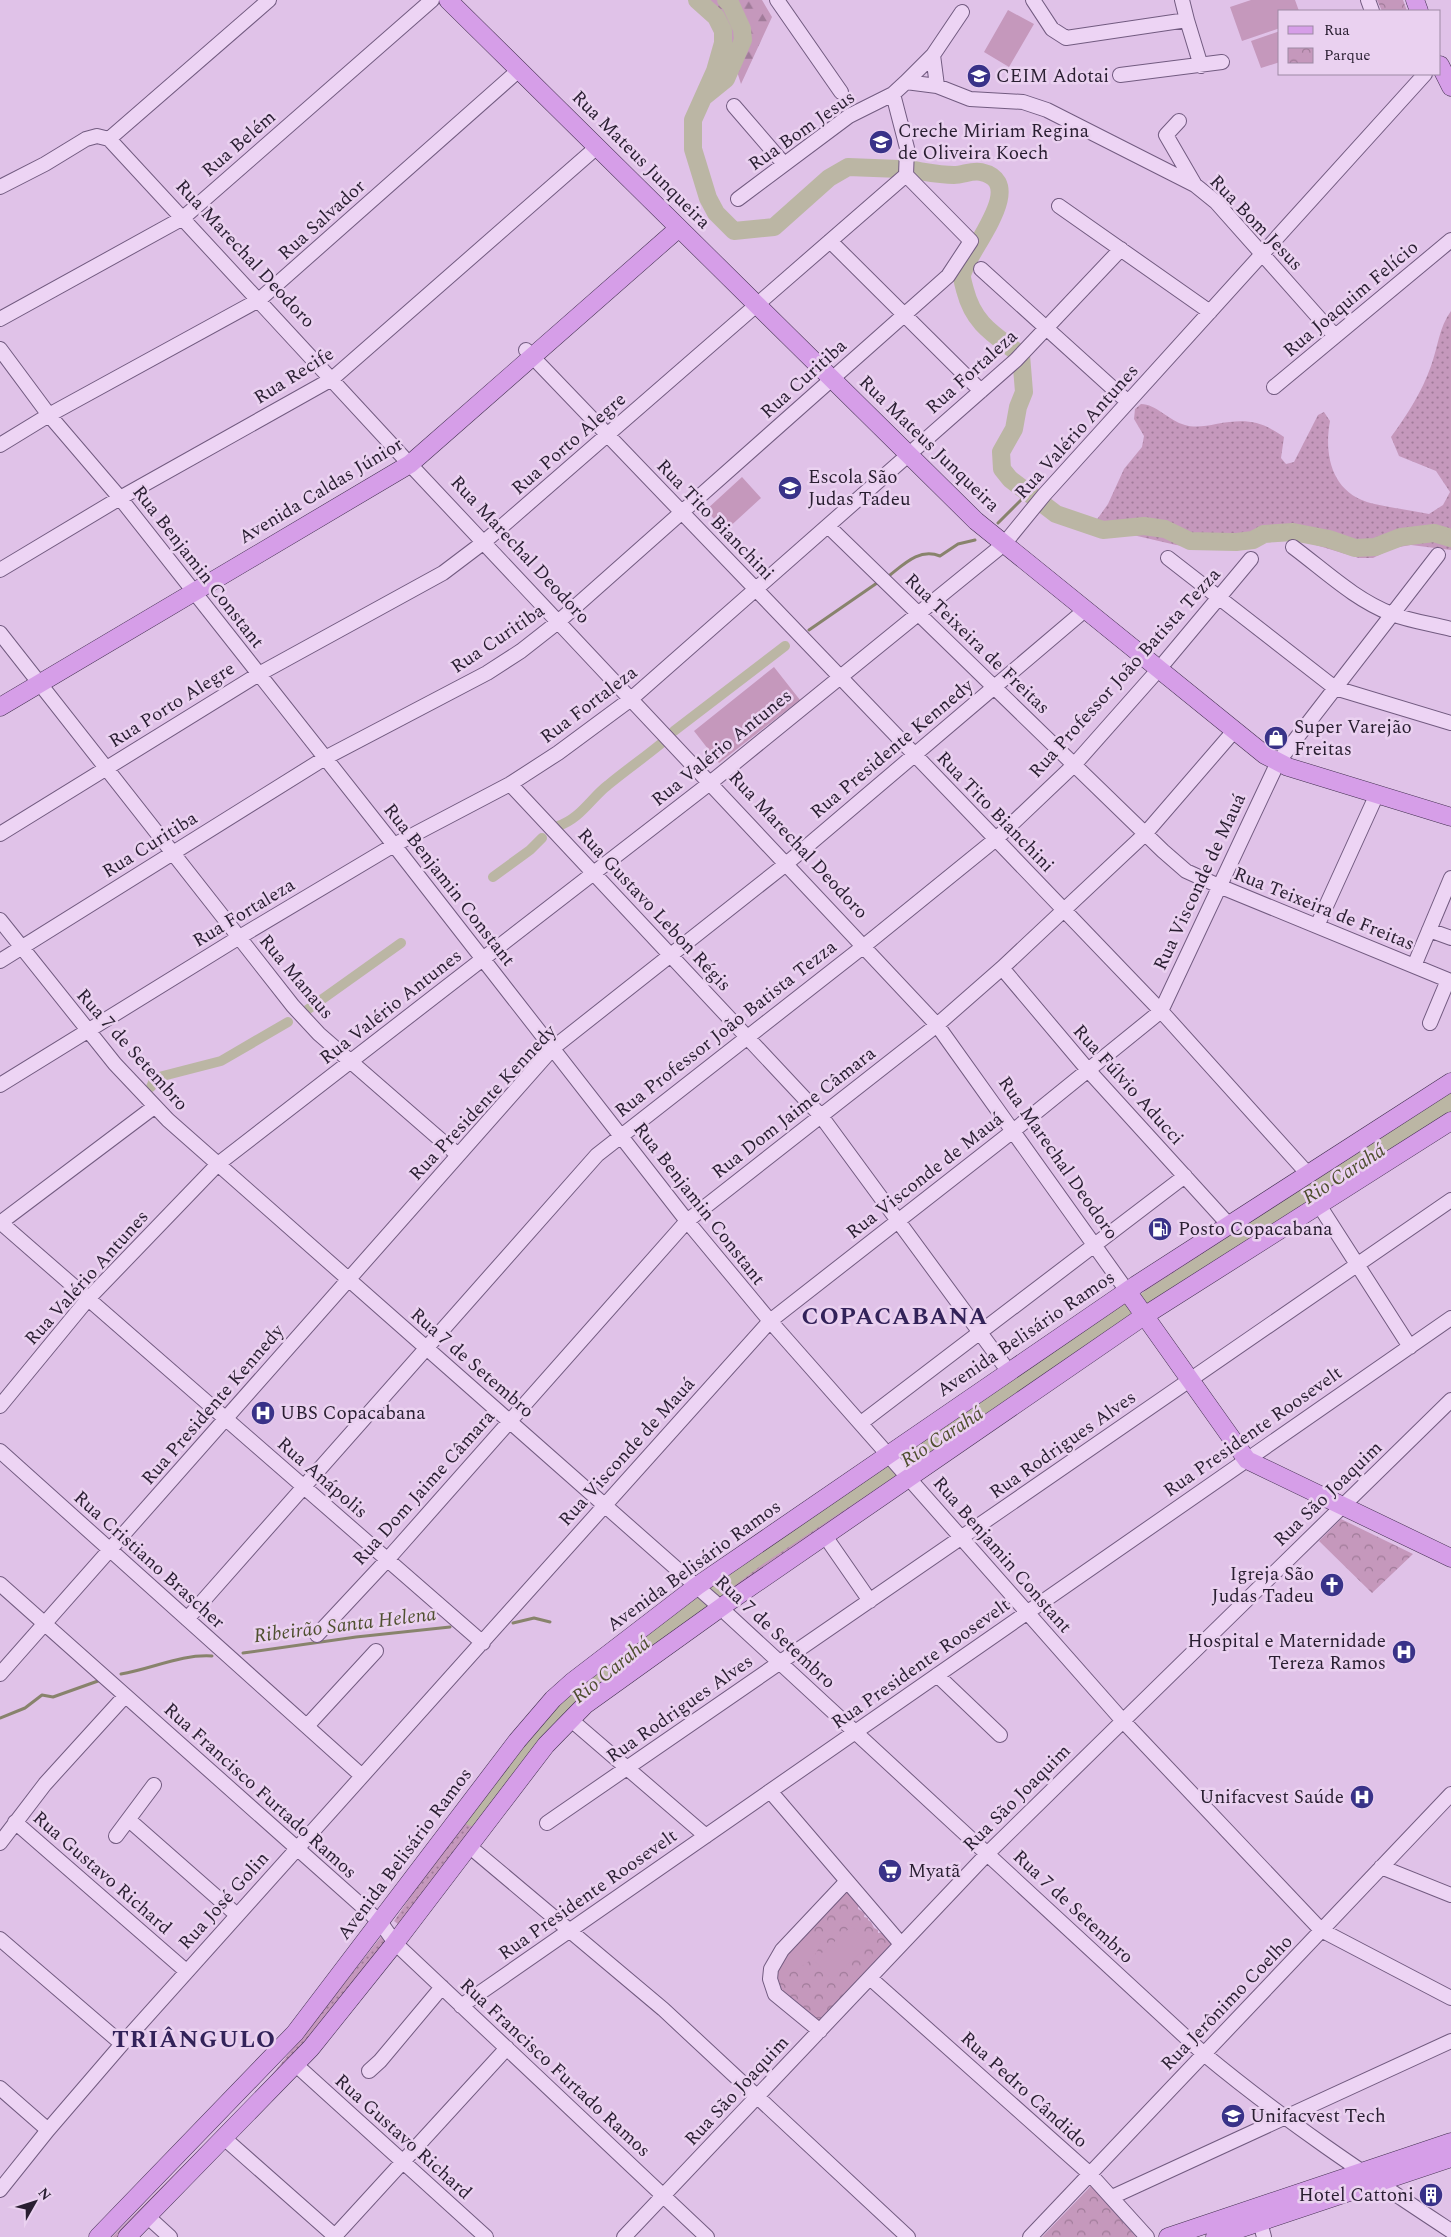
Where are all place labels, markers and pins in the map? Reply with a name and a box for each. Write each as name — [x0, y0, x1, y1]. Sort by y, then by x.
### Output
place label: CEIM Adotai — [996, 62, 1109, 91]
school or university icon: CEIM Adotai — [966, 63, 992, 89]
place label: Creche Miriam Regina de Oliveira Koech — [898, 117, 1090, 168]
school or university icon: Creche Miriam Regina de Oliveira Koech — [868, 129, 894, 155]
place label: Escola São Judas Tadeu — [808, 463, 911, 514]
school or university icon: Escola São Judas Tadeu — [777, 475, 803, 501]
place label: Super Varejão Freitas — [1294, 713, 1412, 764]
shop icon: Super Varejão Freitas — [1263, 725, 1289, 751]
place label: Posto Copacabana — [1178, 1215, 1333, 1244]
fuel station icon: Posto Copacabana — [1147, 1216, 1173, 1242]
place label: UBS Copacabana — [280, 1399, 426, 1428]
hospital icon: UBS Copacabana — [250, 1400, 276, 1426]
place label: Igreja São Judas Tadeu — [1211, 1560, 1314, 1611]
church icon: Igreja São Judas Tadeu — [1319, 1572, 1345, 1598]
place label: Hospital e Maternidade Tereza Ramos — [1188, 1627, 1386, 1678]
hospital icon: Hospital e Maternidade Tereza Ramos — [1391, 1639, 1417, 1665]
place label: Unifacvest Saúde — [1199, 1783, 1344, 1812]
hospital icon: Unifacvest Saúde — [1349, 1784, 1375, 1810]
place label: Myatã — [908, 1857, 961, 1886]
supermarket icon: Myatã — [877, 1858, 903, 1884]
place label: Unifacvest Tech — [1250, 2102, 1386, 2131]
school or university icon: Unifacvest Tech — [1220, 2103, 1246, 2129]
place label: Hotel Cattoni — [1298, 2181, 1414, 2210]
building icon: Hotel Cattoni — [1418, 2182, 1444, 2208]

